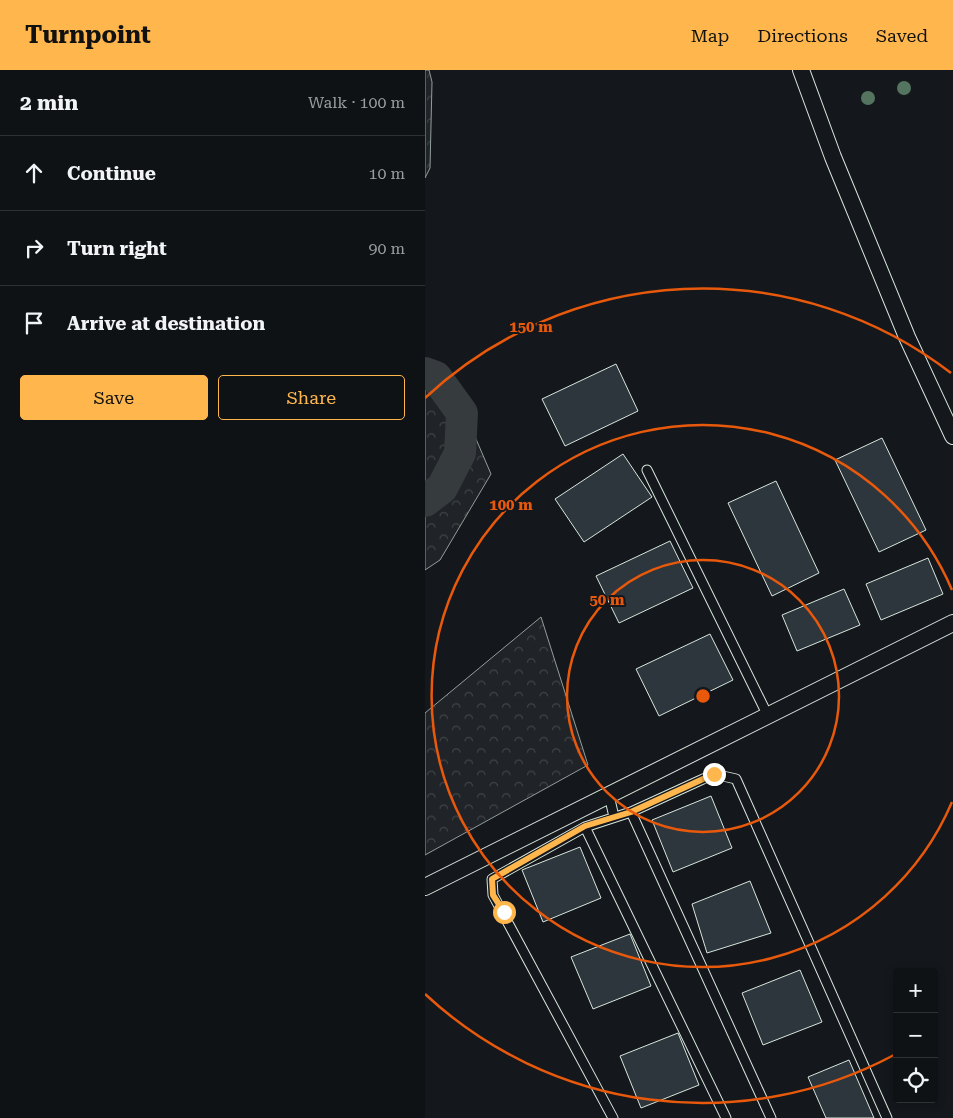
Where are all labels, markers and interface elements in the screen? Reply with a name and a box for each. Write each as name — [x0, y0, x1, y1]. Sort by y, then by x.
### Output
text: Turnpoint — [25, 21, 151, 49]
text: Map — [691, 25, 729, 46]
text: Directions — [757, 25, 848, 46]
text: Saved — [876, 25, 928, 46]
text: 2 min — [20, 91, 78, 115]
text: Walk · 100 m — [308, 93, 405, 112]
icon: ahead — [20, 159, 48, 187]
text: Continue — [67, 162, 156, 185]
text: 10 m — [368, 164, 405, 183]
icon: right — [20, 234, 48, 262]
text: Turn right — [67, 237, 167, 260]
text: 90 m — [368, 239, 405, 258]
icon: arrive — [20, 309, 48, 337]
text: Arrive at destination — [67, 312, 265, 335]
text: 150 m — [509, 318, 553, 336]
button: Save — [20, 375, 208, 420]
button: Share — [218, 375, 405, 420]
text: 100 m — [489, 496, 533, 514]
text: 50 m — [589, 591, 625, 609]
centre of rings — [694, 687, 712, 705]
route end — [703, 763, 726, 786]
route start — [493, 901, 516, 924]
map controls — [893, 968, 938, 1103]
button: + — [893, 968, 938, 1013]
button: − — [893, 1013, 938, 1058]
button: locate — [893, 1058, 938, 1103]

